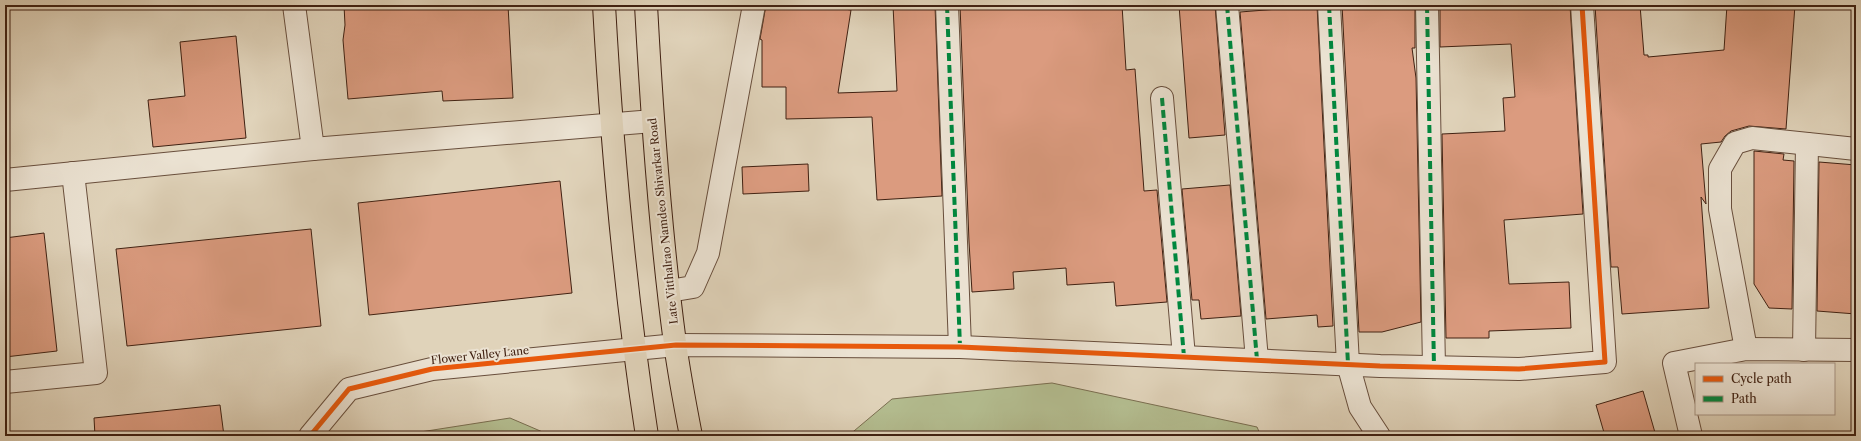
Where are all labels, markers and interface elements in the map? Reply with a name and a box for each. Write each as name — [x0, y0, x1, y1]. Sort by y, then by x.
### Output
street label: Late Vitthalrao Namdeo Shivarkar Road — [645, 117, 681, 325]
street label: Flower Valley Lane — [430, 343, 530, 367]
legend — [1695, 363, 1835, 415]
text: Cycle path — [1731, 371, 1792, 386]
text: Path — [1731, 391, 1757, 406]

